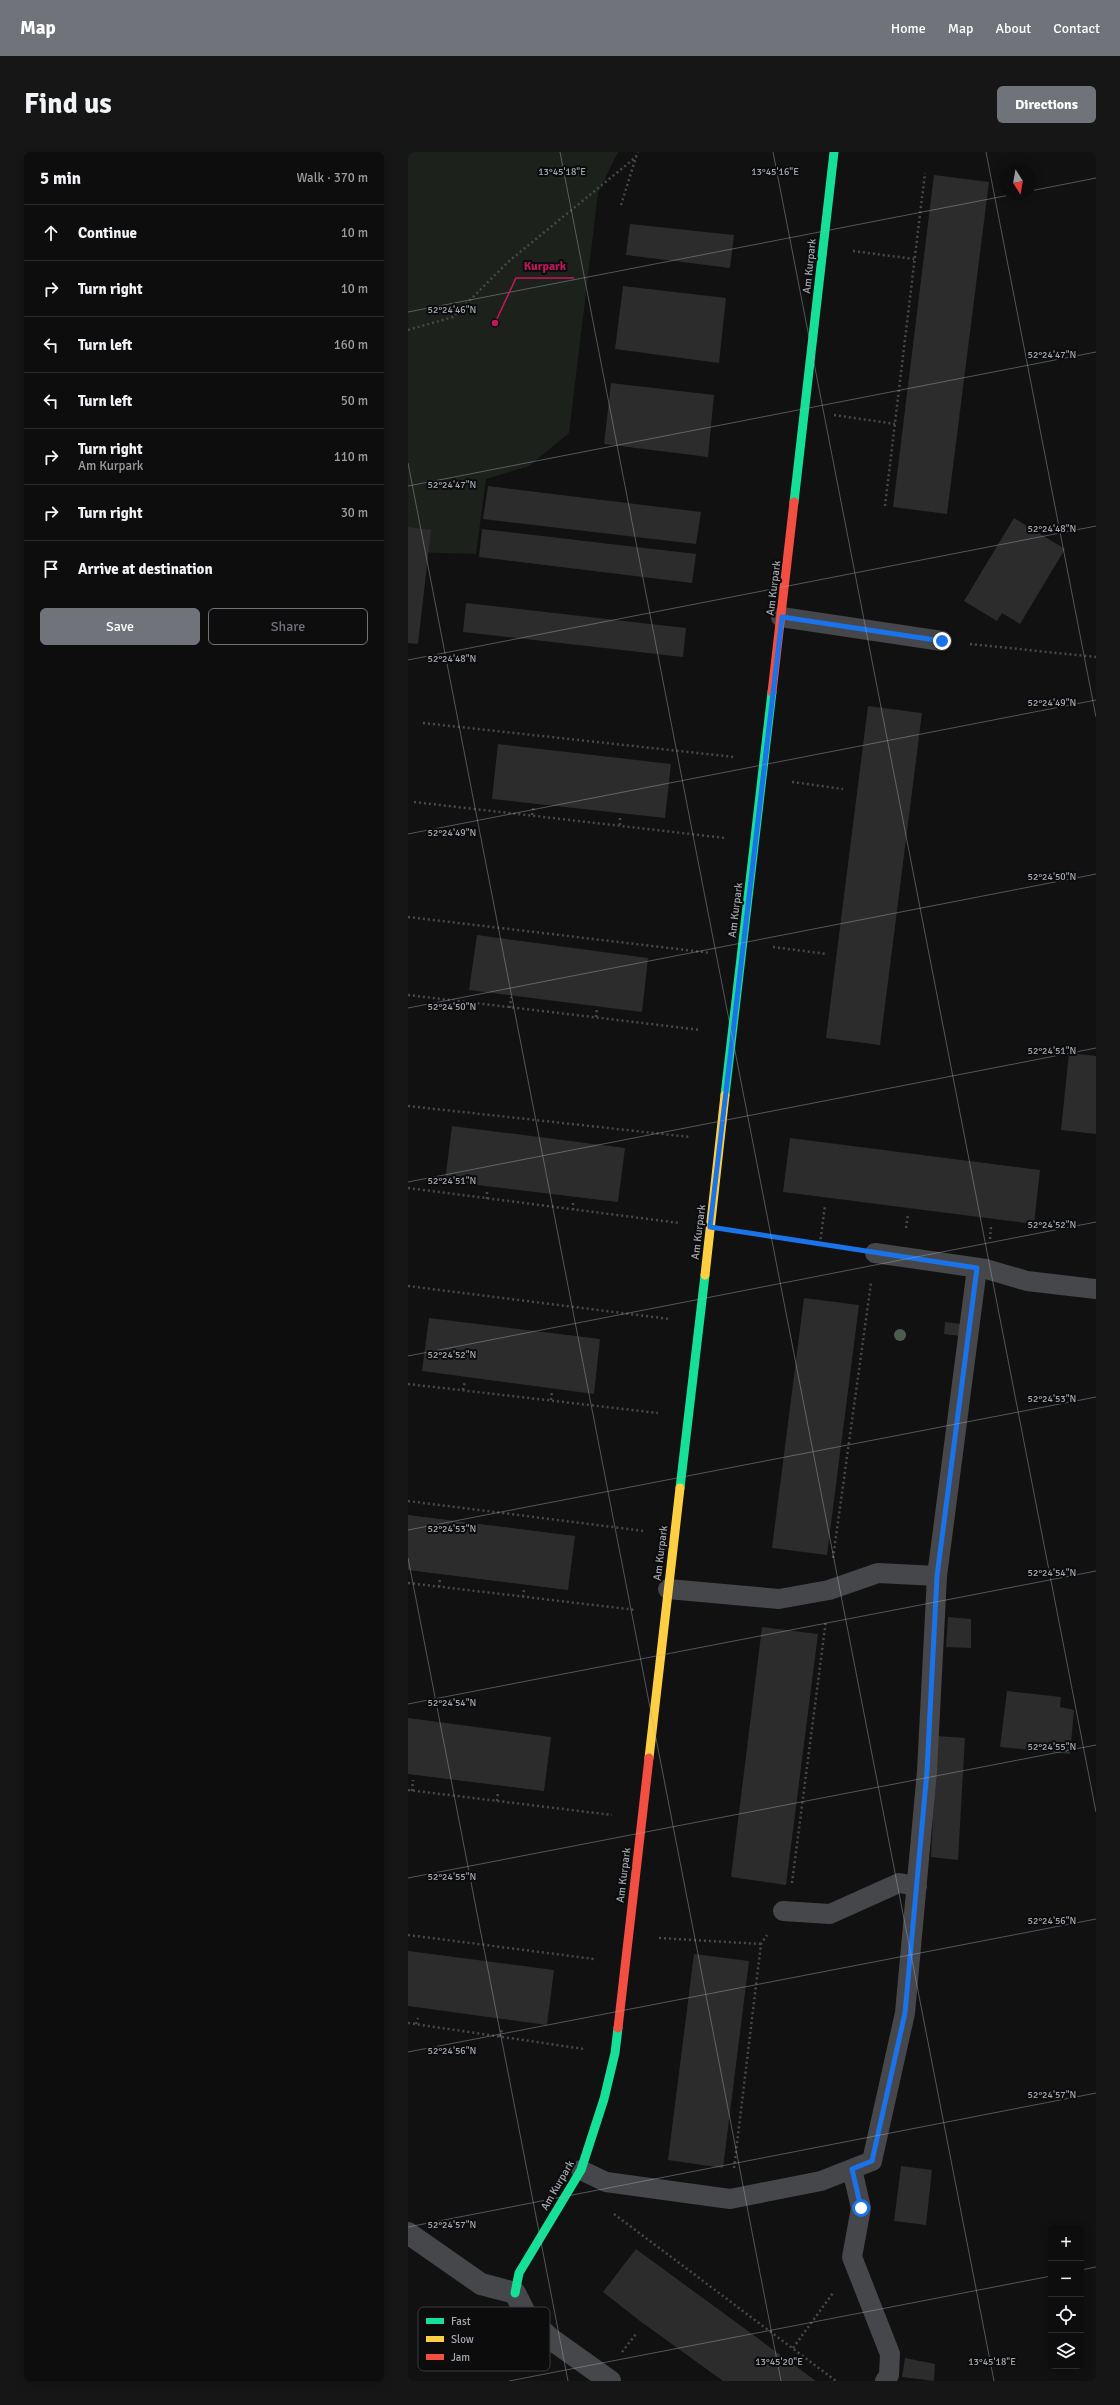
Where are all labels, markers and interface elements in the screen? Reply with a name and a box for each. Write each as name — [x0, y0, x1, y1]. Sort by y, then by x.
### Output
text: Map — [20, 16, 56, 40]
text: Home — [891, 20, 926, 37]
text: Map — [948, 20, 973, 37]
text: About — [995, 20, 1031, 37]
text: Contact — [1053, 20, 1100, 37]
button: Directions — [997, 86, 1096, 123]
text: Find us — [24, 87, 112, 121]
north arrow — [1000, 164, 1036, 200]
text: 13°45'18"E — [538, 166, 586, 178]
text: 13°45'16"E — [751, 166, 799, 178]
text: 5 min — [40, 168, 81, 189]
text: Walk · 370 m — [297, 170, 368, 186]
icon: ahead — [40, 222, 62, 244]
text: Continue — [78, 224, 137, 242]
text: 10 m — [341, 225, 368, 241]
street label: Am Kurpark — [800, 237, 819, 294]
callout: Kurpark — [516, 254, 574, 278]
text: Kurpark — [524, 259, 567, 274]
icon: right — [40, 278, 62, 300]
text: Turn right — [78, 280, 143, 298]
text: 10 m — [341, 281, 368, 297]
text: 52°24'46"N — [428, 304, 476, 316]
icon: left — [40, 334, 62, 356]
text: Turn left — [78, 336, 132, 354]
text: 160 m — [334, 337, 368, 353]
text: 52°24'47"N — [1028, 349, 1076, 361]
icon: left — [40, 390, 62, 412]
text: Turn left — [78, 392, 132, 410]
text: 50 m — [341, 393, 368, 409]
text: Turn right — [78, 440, 143, 458]
icon: right — [40, 446, 62, 468]
text: 110 m — [334, 449, 368, 465]
text: Am Kurpark — [78, 458, 143, 474]
text: 52°24'47"N — [428, 479, 476, 491]
icon: right — [40, 502, 62, 524]
text: Turn right — [78, 504, 143, 522]
text: 30 m — [341, 505, 368, 521]
text: 52°24'48"N — [1028, 523, 1076, 535]
icon: arrive — [40, 558, 62, 580]
street label: Am Kurpark — [764, 559, 783, 616]
text: Arrive at destination — [78, 560, 213, 578]
button: Save — [40, 608, 200, 645]
button: Share — [208, 608, 368, 645]
route end — [933, 632, 951, 650]
text: 52°24'48"N — [428, 653, 476, 665]
text: 52°24'49"N — [1028, 697, 1076, 709]
text: 52°24'49"N — [428, 827, 476, 839]
text: 52°24'50"N — [1028, 871, 1076, 883]
street label: Am Kurpark — [726, 881, 745, 938]
text: 52°24'50"N — [428, 1001, 476, 1013]
text: 52°24'51"N — [1028, 1045, 1076, 1057]
text: 52°24'51"N — [428, 1175, 476, 1187]
street label: Am Kurpark — [689, 1203, 708, 1260]
text: 52°24'52"N — [1028, 1219, 1076, 1231]
text: 52°24'52"N — [428, 1349, 476, 1361]
text: 52°24'53"N — [1028, 1393, 1076, 1405]
text: 52°24'53"N — [428, 1523, 476, 1535]
street label: Am Kurpark — [651, 1524, 670, 1581]
text: 52°24'54"N — [1028, 1567, 1076, 1579]
text: 52°24'54"N — [428, 1697, 476, 1709]
text: 52°24'55"N — [1028, 1741, 1076, 1753]
street label: Am Kurpark — [614, 1846, 633, 1903]
text: 52°24'55"N — [428, 1871, 476, 1883]
text: 52°24'56"N — [1028, 1915, 1076, 1927]
text: 52°24'56"N — [428, 2045, 476, 2057]
text: 52°24'57"N — [1028, 2089, 1076, 2101]
street label: Am Kurpark — [538, 2158, 577, 2212]
route start — [852, 2199, 870, 2217]
text: 52°24'57"N — [428, 2219, 476, 2231]
map controls — [1048, 2225, 1084, 2369]
button: + — [1048, 2225, 1084, 2261]
button: − — [1048, 2261, 1084, 2297]
button: locate — [1048, 2297, 1084, 2333]
legend — [418, 2307, 550, 2371]
text: Fast — [451, 2315, 471, 2328]
text: Slow — [451, 2333, 474, 2346]
button: layers — [1048, 2333, 1084, 2369]
text: Jam — [451, 2351, 470, 2364]
text: 13°45'20"E — [755, 2356, 803, 2368]
text: 13°45'18"E — [968, 2356, 1016, 2368]

